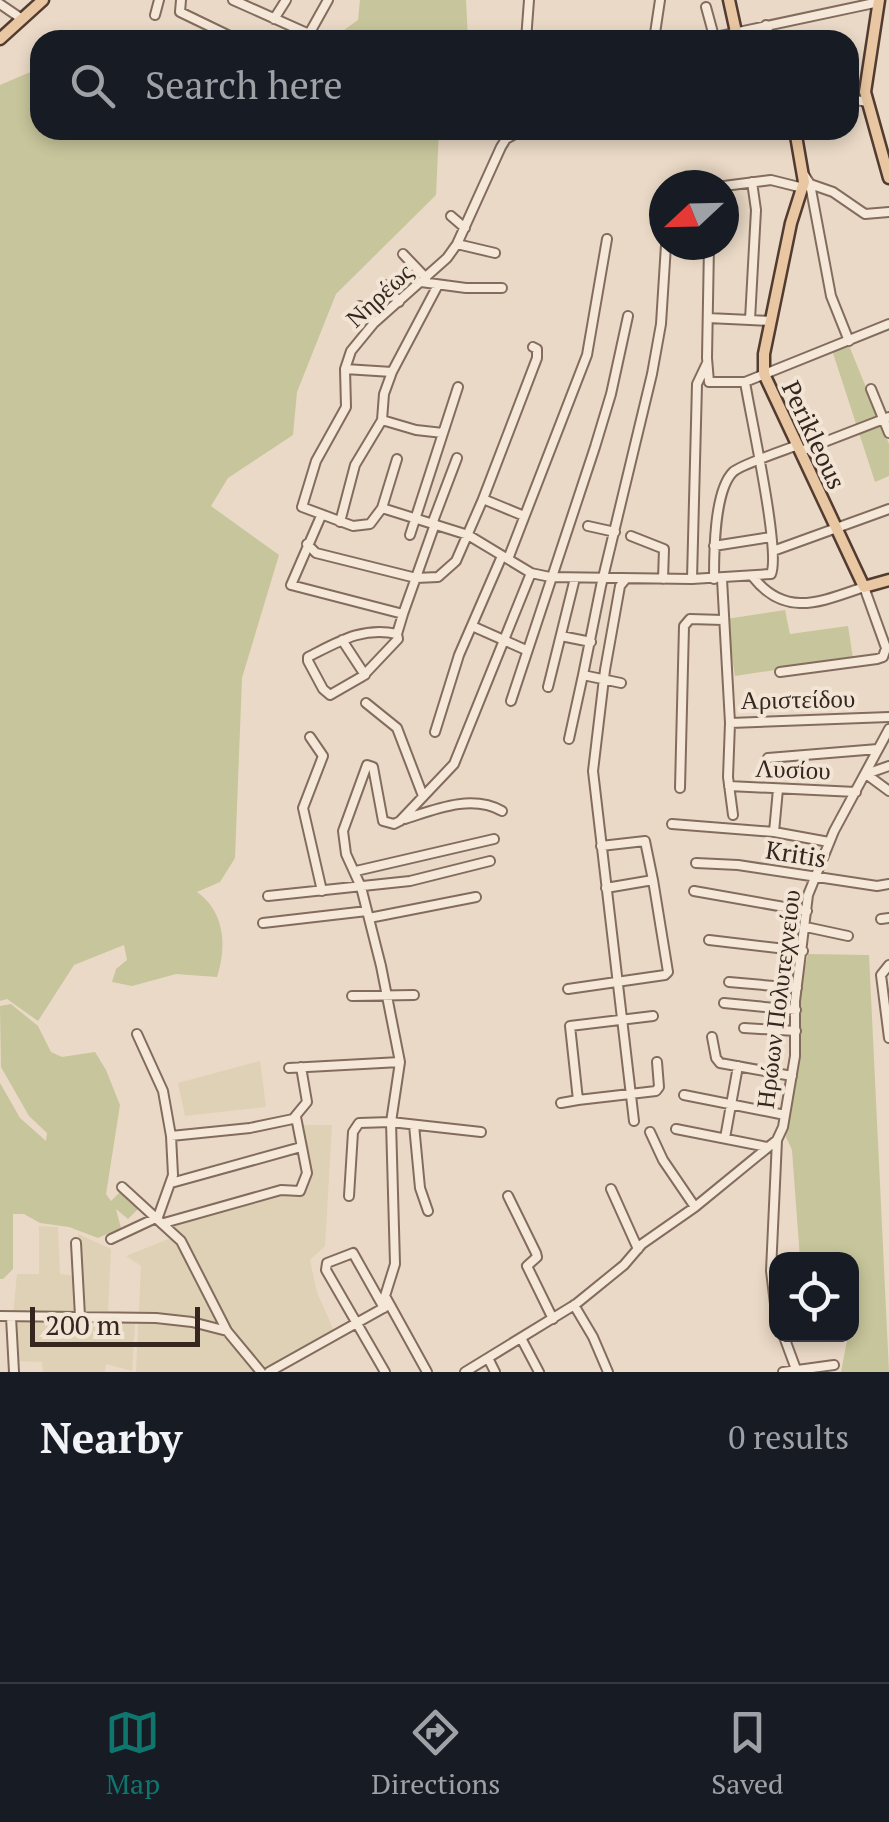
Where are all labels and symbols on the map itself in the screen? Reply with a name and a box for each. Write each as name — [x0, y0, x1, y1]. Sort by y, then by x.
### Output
north arrow — [649, 170, 739, 260]
street label: Νηρέως — [338, 255, 419, 334]
street label: Perikleous — [775, 375, 854, 494]
street label: Αριστείδου — [740, 681, 856, 716]
street label: Λυσίου — [755, 751, 831, 786]
street label: Kritis — [763, 832, 829, 875]
street label: Ηρώων Πολυτεχνείου — [748, 888, 807, 1110]
scale bar — [30, 1302, 200, 1346]

